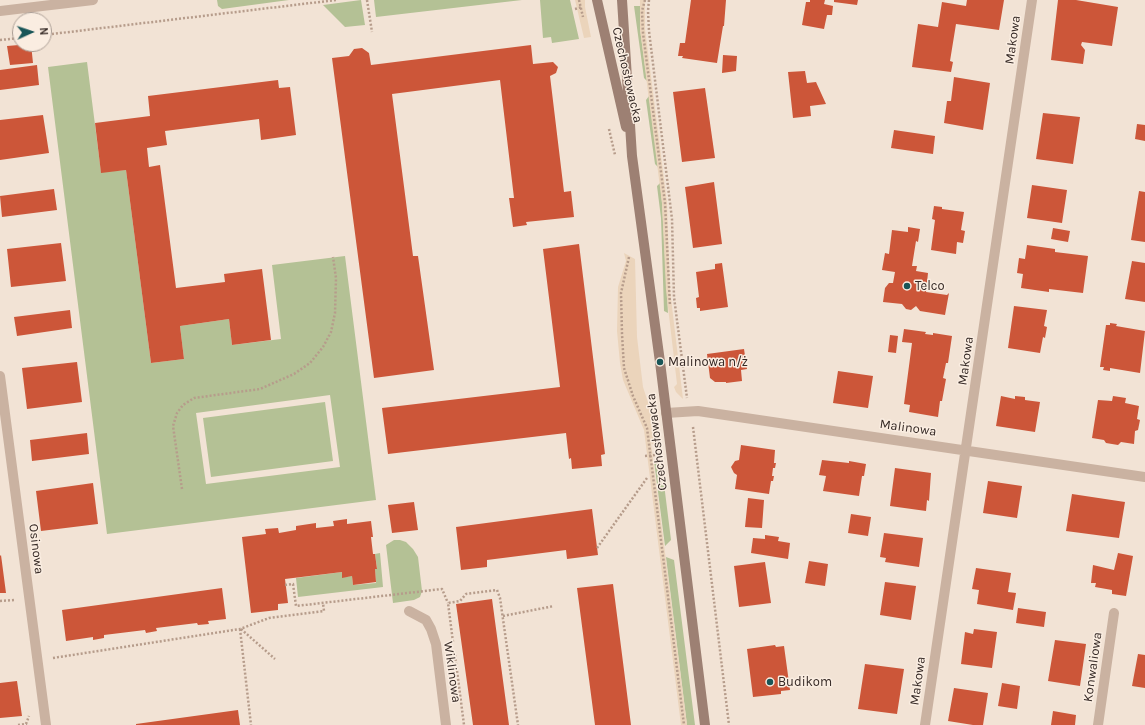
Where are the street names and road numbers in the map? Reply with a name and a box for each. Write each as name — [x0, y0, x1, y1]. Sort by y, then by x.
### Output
street label: Makowa — [1002, 15, 1024, 65]
street label: Czechosłowacka — [608, 26, 646, 124]
street label: Makowa — [955, 336, 977, 386]
street label: Czechosłowacka — [643, 393, 671, 491]
street label: Malinowa — [879, 416, 937, 440]
street label: Osinowa — [25, 523, 47, 575]
street label: Konwaliowa — [1080, 631, 1106, 703]
street label: Wiklinowa — [440, 640, 464, 704]
street label: Makowa — [907, 656, 929, 706]

